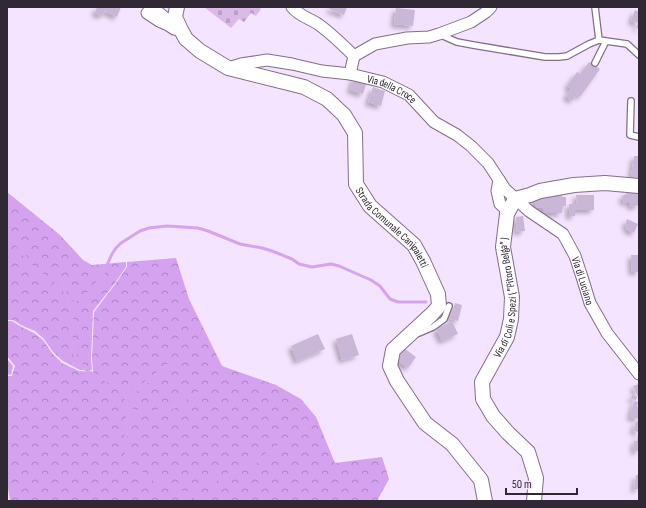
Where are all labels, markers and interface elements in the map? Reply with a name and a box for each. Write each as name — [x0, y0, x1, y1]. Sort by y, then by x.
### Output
street label: Via della Croce — [366, 72, 419, 106]
street label: Strada Comunale Canipaletti — [353, 185, 431, 270]
street label: Via di Coli e Spezi ( "Pitoro Belga" ) — [491, 237, 519, 360]
street label: Via di Luciano — [569, 255, 596, 307]
scale bar — [506, 470, 577, 496]
text: 50 m — [512, 477, 532, 492]

